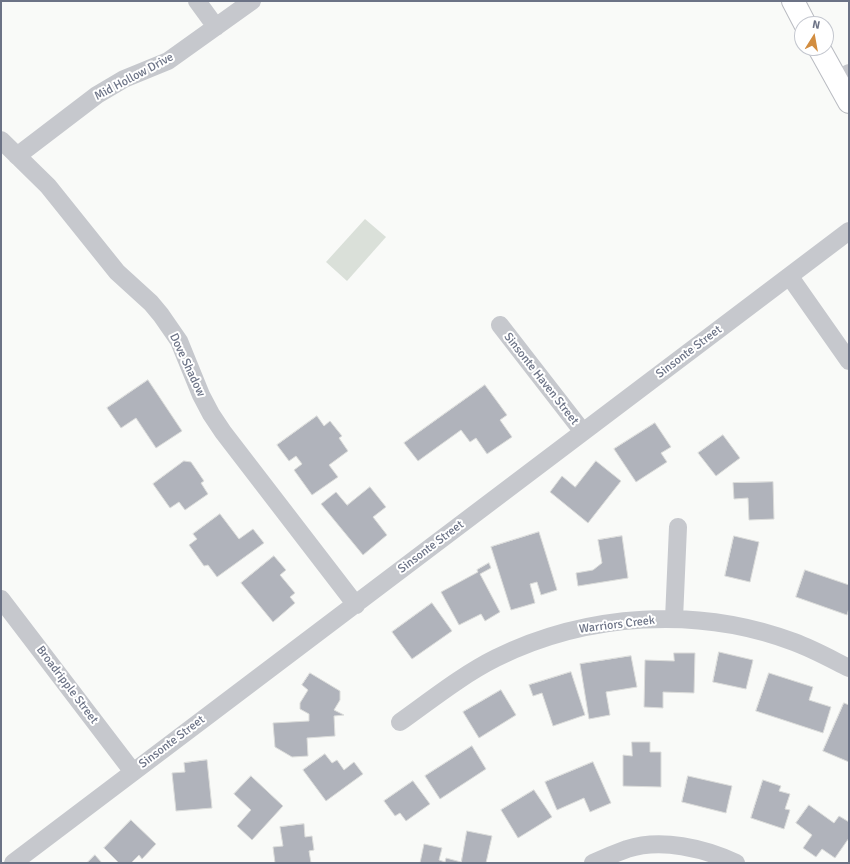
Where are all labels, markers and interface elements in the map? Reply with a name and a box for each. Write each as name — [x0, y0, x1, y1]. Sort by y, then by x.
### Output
north arrow — [794, 16, 834, 56]
text: N — [811, 18, 821, 32]
street label: Mid Hollow Drive — [92, 50, 176, 104]
street label: Sinsonte Street — [653, 323, 725, 381]
street label: Sinsonte Haven Street — [501, 330, 581, 428]
street label: Dove Shadow — [166, 331, 208, 399]
street label: Sinsonte Street — [395, 518, 467, 576]
street label: Warriors Creek — [578, 613, 656, 637]
street label: Broadripple Street — [33, 643, 101, 727]
street label: Sinsonte Street — [136, 713, 208, 771]

